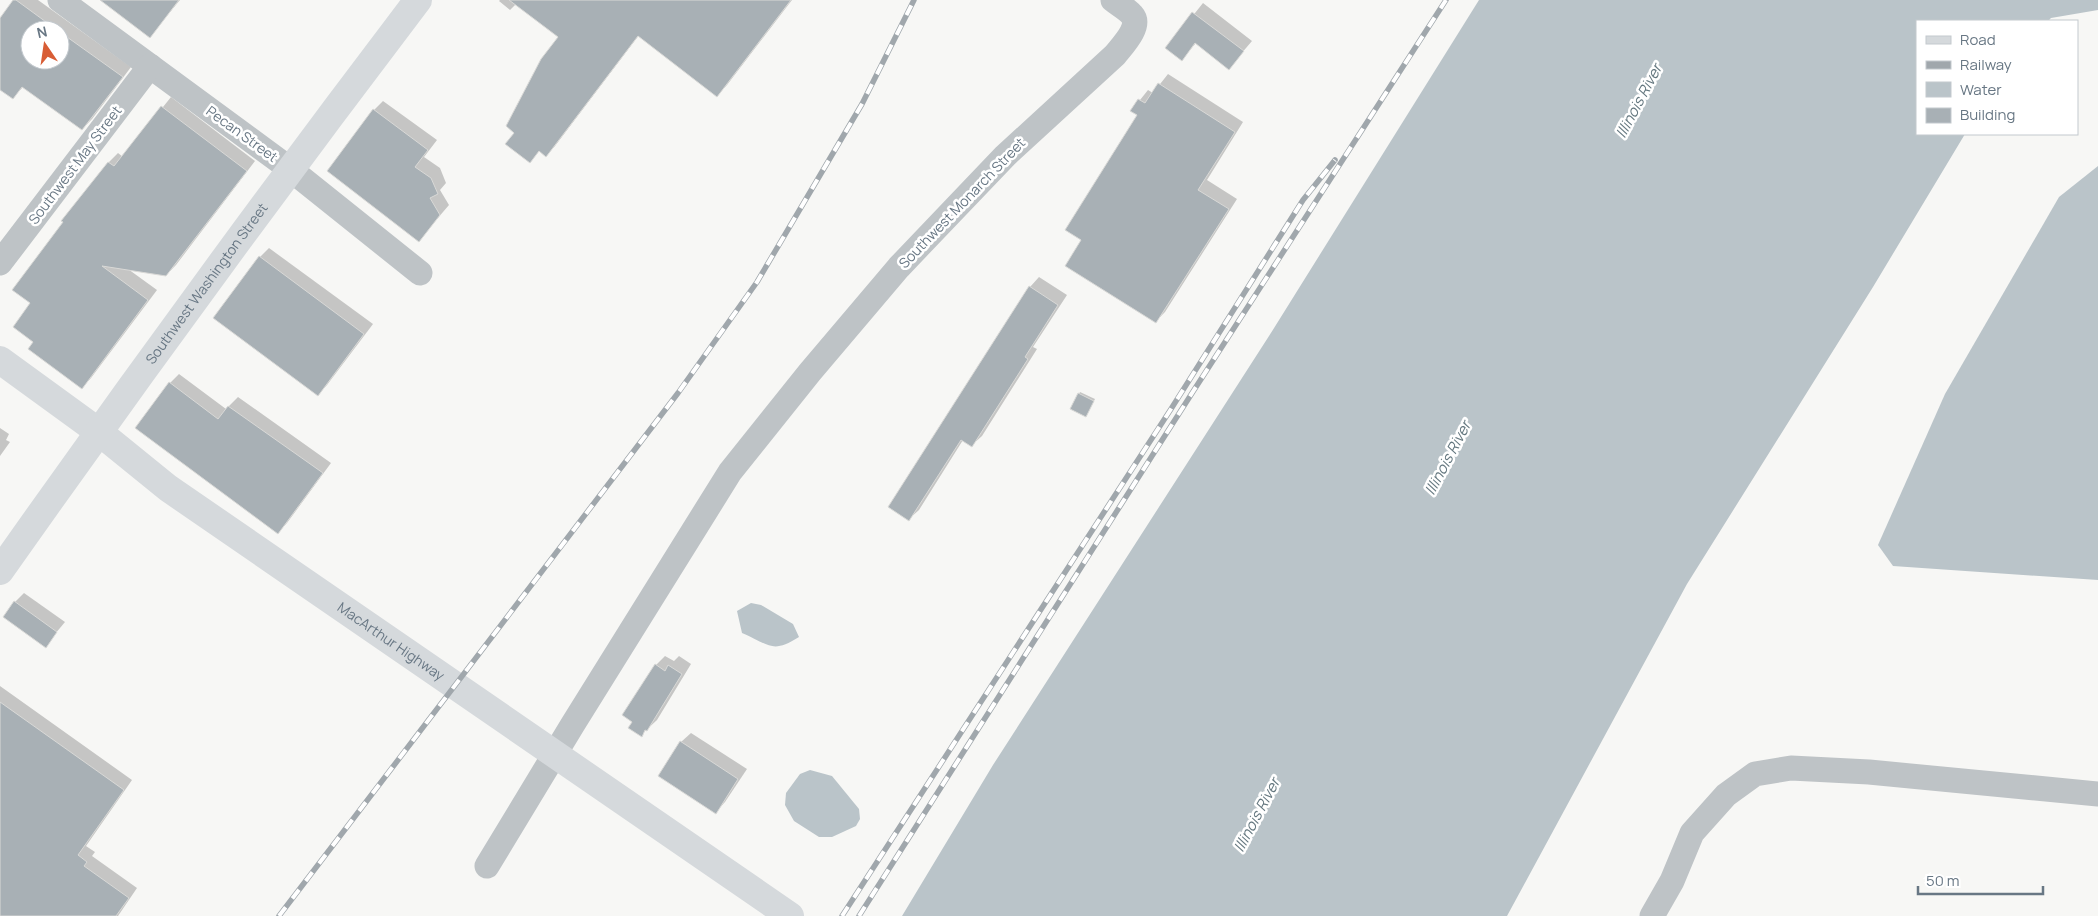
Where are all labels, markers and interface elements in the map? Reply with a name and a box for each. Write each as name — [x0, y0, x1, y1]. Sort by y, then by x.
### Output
north arrow — [20, 20, 70, 70]
legend — [1916, 20, 2078, 135]
text: N — [35, 21, 49, 42]
text: Road — [1960, 29, 1996, 50]
text: Railway — [1960, 54, 2012, 75]
water label: Illinois River — [1610, 58, 1668, 141]
text: Water — [1960, 79, 2002, 100]
street label: Southwest May Street — [24, 101, 126, 228]
street label: Pecan Street — [203, 101, 282, 166]
text: Building — [1960, 104, 2015, 125]
street label: Southwest Monarch Street — [894, 133, 1029, 272]
street label: Southwest Washington Street — [141, 199, 272, 368]
water label: Illinois River — [1419, 415, 1477, 498]
street label: MacArthur Highway — [334, 598, 449, 685]
water label: Illinois River — [1228, 772, 1286, 855]
scale bar — [1918, 864, 2043, 896]
text: 50 m — [1926, 870, 1960, 891]

